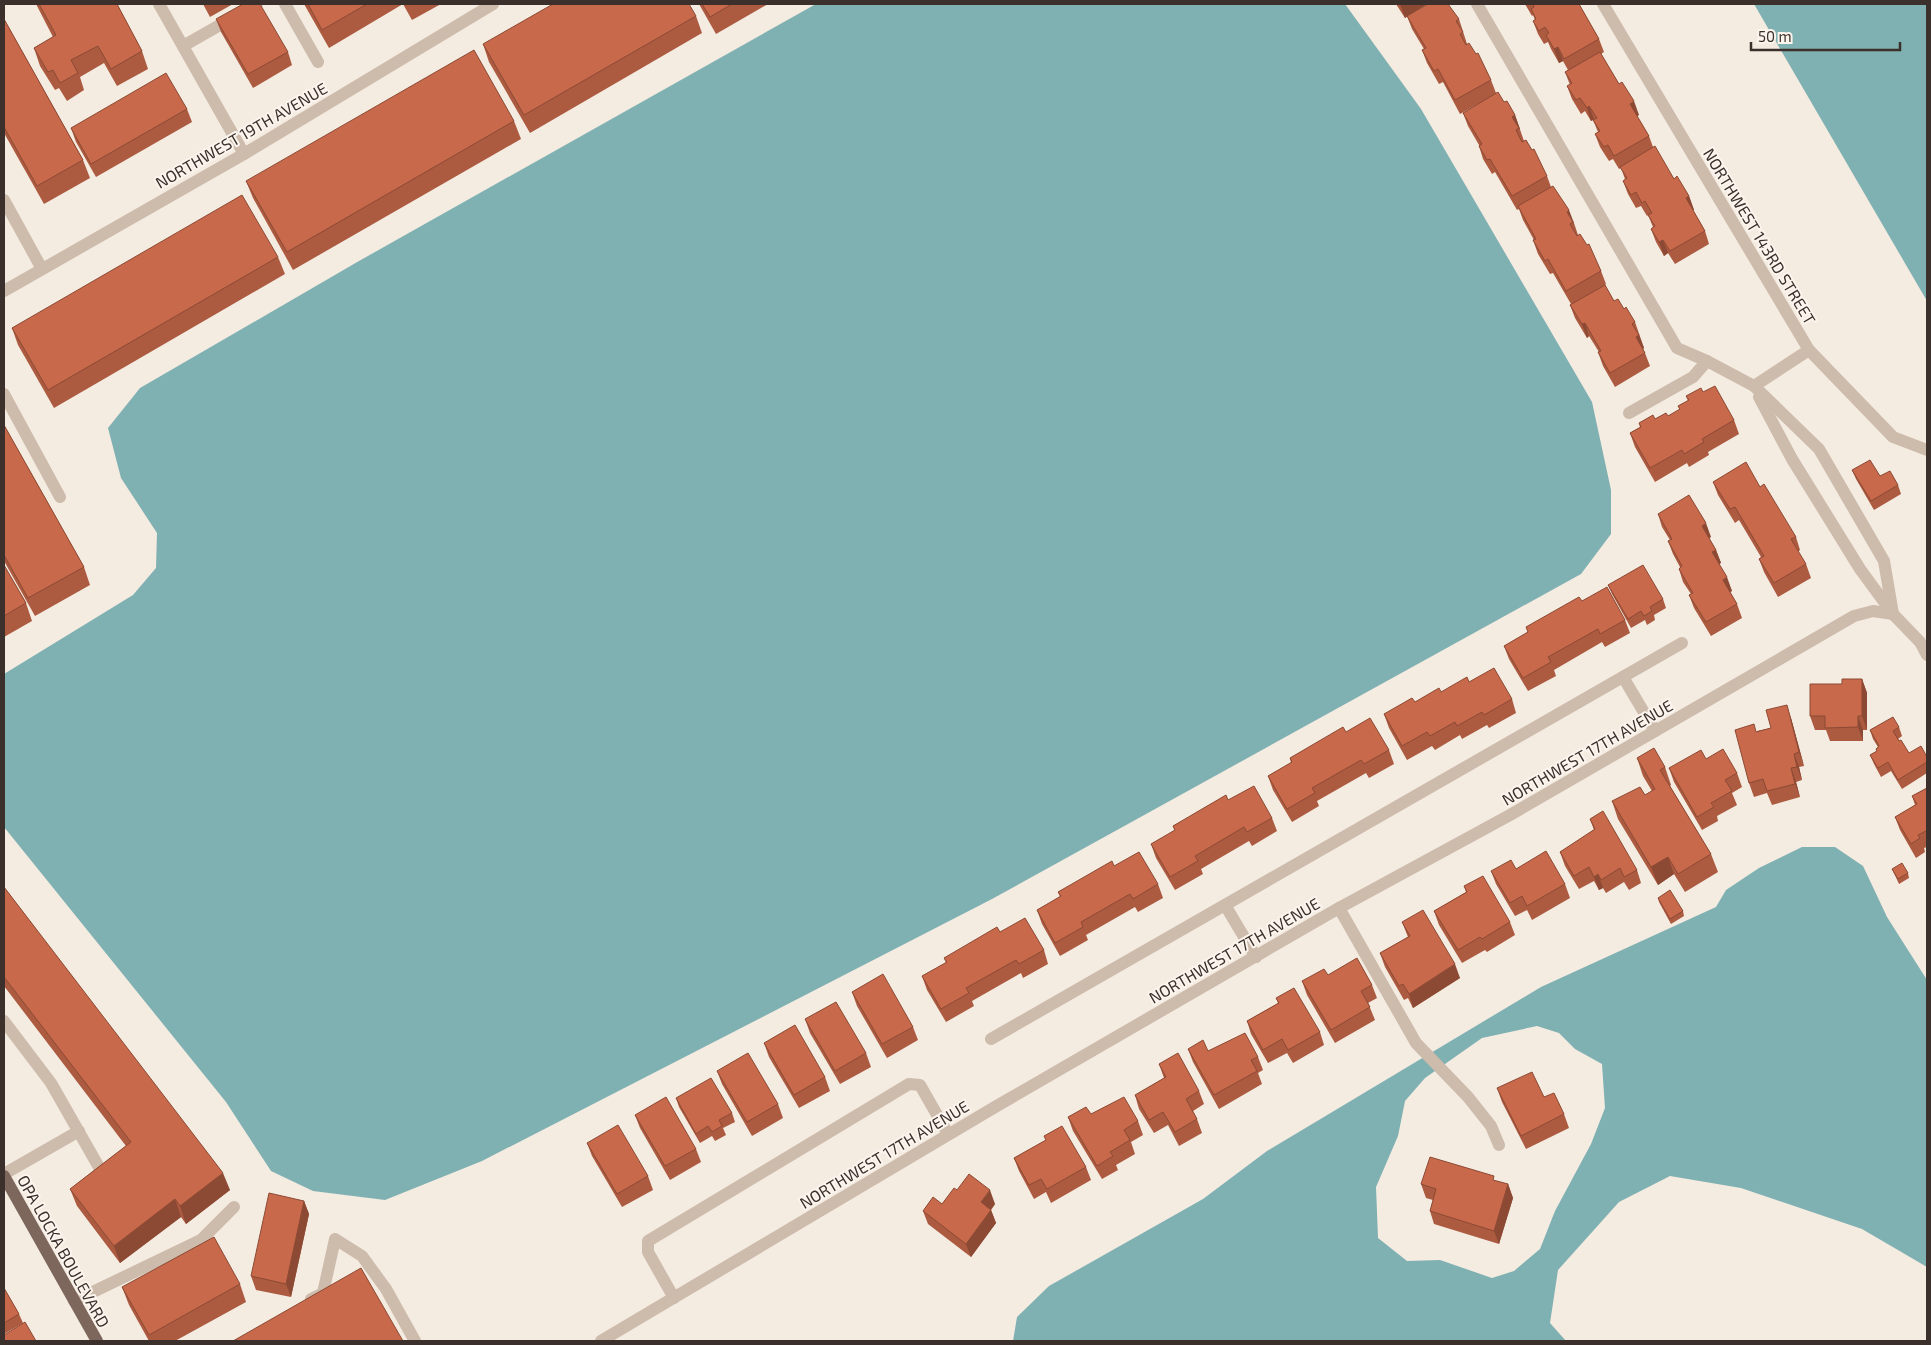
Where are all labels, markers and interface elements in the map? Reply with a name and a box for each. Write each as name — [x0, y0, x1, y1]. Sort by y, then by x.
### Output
scale bar — [1751, 20, 1900, 52]
text: 50 m — [1758, 27, 1792, 45]
street label: NORTHWEST 19TH AVENUE — [152, 78, 330, 192]
street label: NORTHWEST 143RD STREET — [1700, 145, 1820, 327]
street label: NORTHWEST 17TH AVENUE — [1498, 695, 1676, 809]
street label: NORTHWEST 17TH AVENUE — [1145, 893, 1323, 1007]
street label: NORTHWEST 17TH AVENUE — [796, 1096, 972, 1212]
street label: OPA LOCKA BOULEVARD — [14, 1172, 114, 1330]

